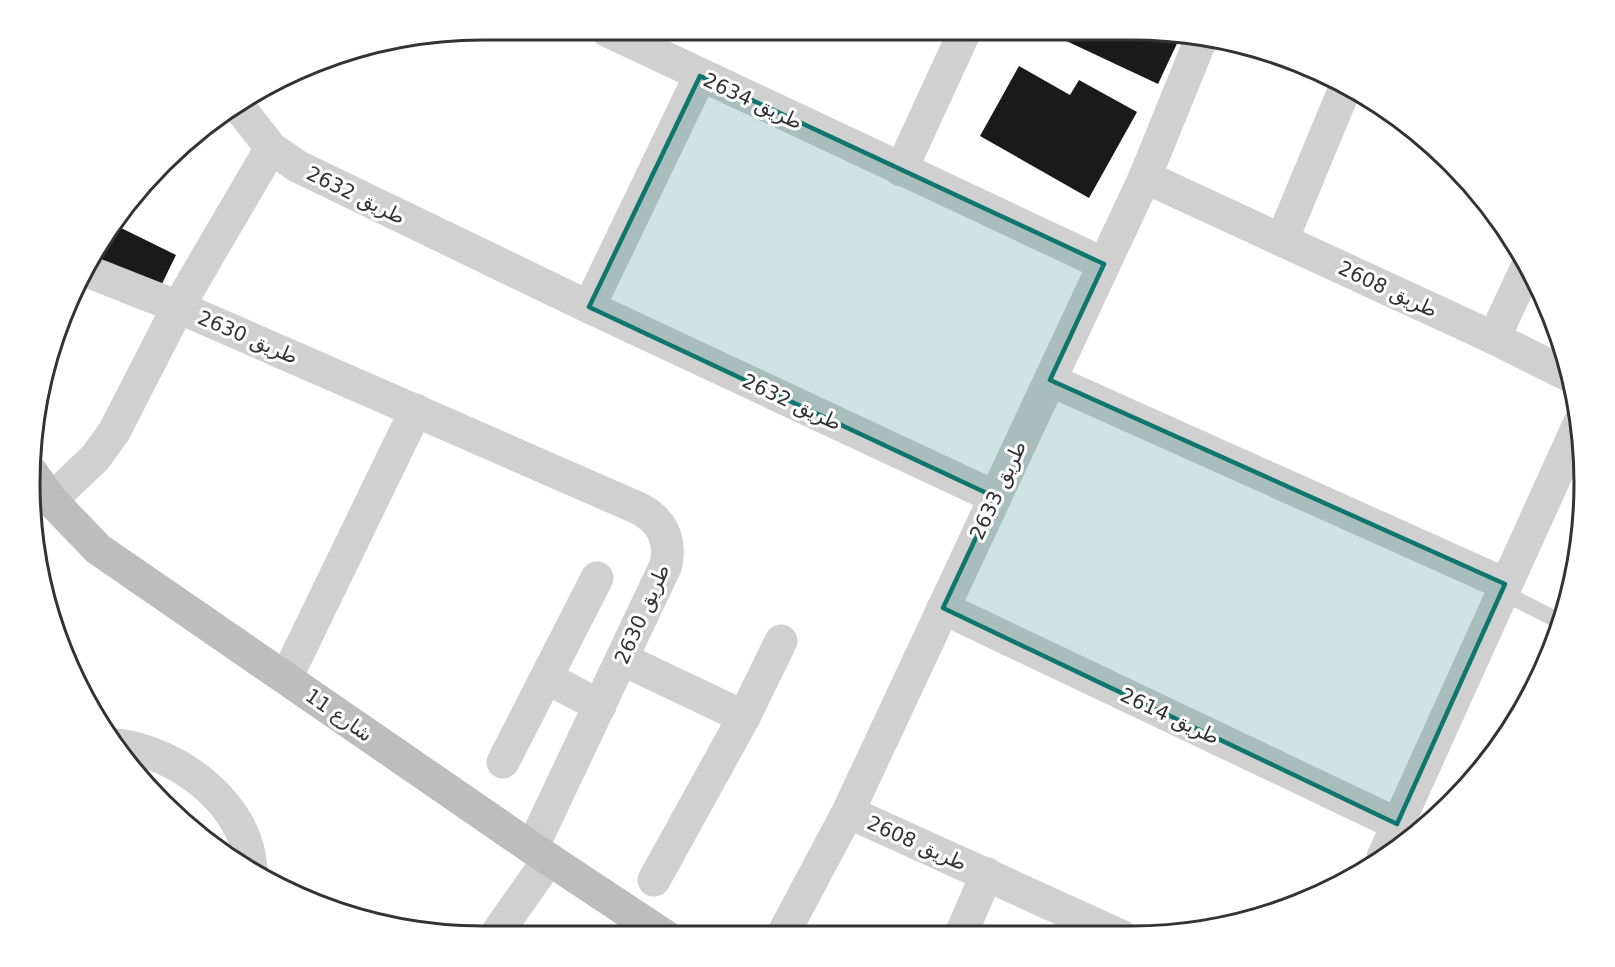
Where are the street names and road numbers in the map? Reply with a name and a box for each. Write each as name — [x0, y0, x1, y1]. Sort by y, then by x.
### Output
street label: طريق 2634 — [700, 68, 806, 134]
street label: طريق 2632 — [303, 161, 409, 229]
street label: طريق 2608 — [1335, 256, 1441, 322]
street label: طريق 2630 — [194, 305, 302, 369]
street label: طريق 2632 — [739, 369, 845, 435]
street label: طريق 2633 — [965, 437, 1031, 543]
street label: طريق 2630 — [609, 560, 675, 668]
street label: شارع 11 — [301, 683, 377, 747]
street label: طريق 2614 — [1117, 683, 1223, 749]
street label: طريق 2608 — [863, 810, 971, 876]

